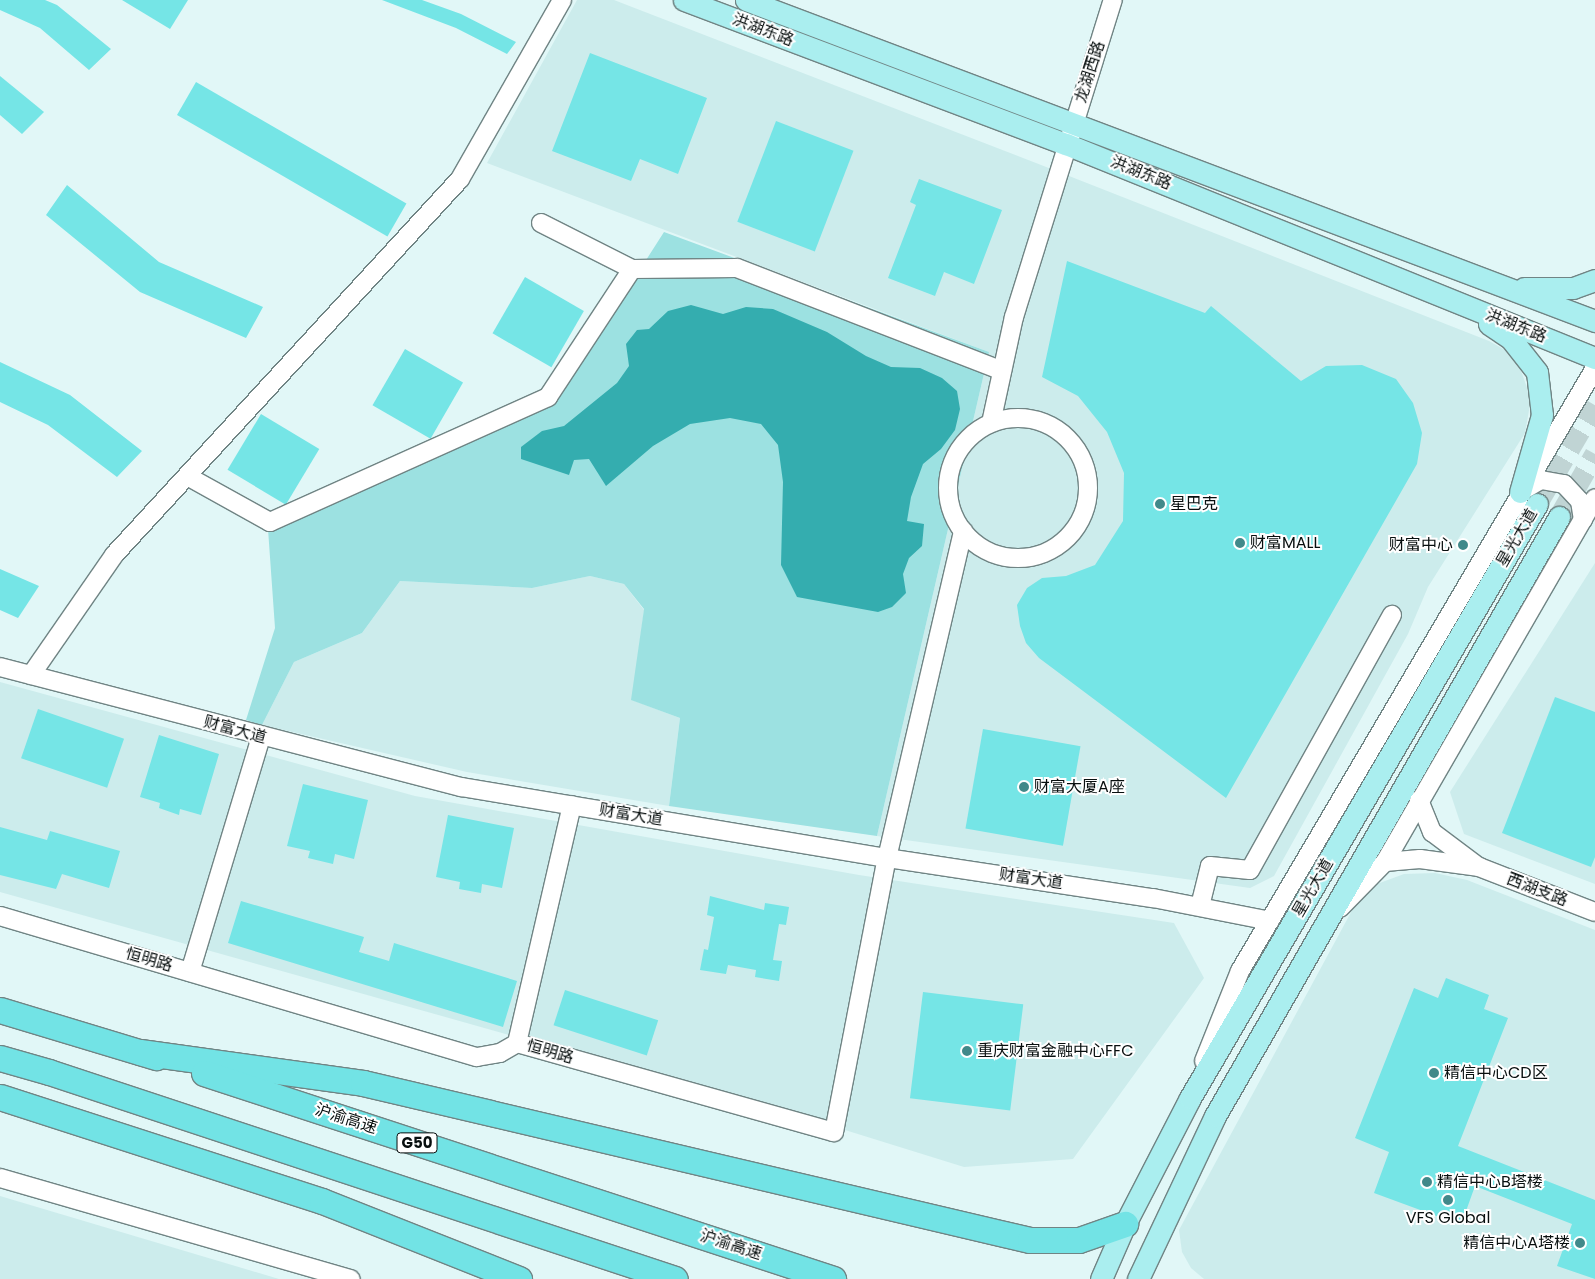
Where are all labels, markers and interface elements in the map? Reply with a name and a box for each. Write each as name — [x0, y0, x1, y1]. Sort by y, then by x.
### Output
street label: 洪湖东路 — [730, 10, 796, 50]
street label: 龙湖西路 — [1071, 39, 1109, 105]
street label: 洪湖东路 — [1108, 152, 1174, 194]
street label: 洪湖东路 — [1483, 305, 1549, 347]
place label: 星巴克 — [1170, 494, 1218, 514]
marker: 星巴克 — [1154, 498, 1166, 510]
street label: 星光大道 — [1493, 505, 1541, 571]
place label: 财富MALL — [1250, 533, 1320, 553]
place label: 财富中心 — [1389, 535, 1453, 555]
marker: 财富MALL — [1234, 537, 1246, 549]
marker: 财富中心 — [1457, 539, 1469, 551]
street label: 财富大道 — [202, 712, 268, 748]
place label: 财富大厦A座 — [1034, 777, 1125, 797]
marker: 财富大厦A座 — [1018, 781, 1030, 793]
street label: 财富大道 — [598, 801, 664, 829]
street label: 星光大道 — [1289, 855, 1337, 921]
street label: 财富大道 — [998, 865, 1064, 893]
street label: 西湖支路 — [1504, 870, 1570, 910]
street label: 恒明路 — [123, 944, 175, 976]
street label: 恒明路 — [524, 1036, 576, 1068]
place label: 重庆财富金融中心FFC — [977, 1041, 1133, 1061]
marker: 重庆财富金融中心FFC — [961, 1045, 973, 1057]
place label: 精信中心CD区 — [1444, 1063, 1548, 1083]
marker: 精信中心CD区 — [1428, 1067, 1440, 1079]
street label: 沪渝高速 — [313, 1100, 379, 1138]
road number: G50 — [396, 1130, 438, 1156]
place label: 精信中心B塔楼 — [1437, 1172, 1543, 1192]
marker: 精信中心B塔楼 — [1421, 1176, 1433, 1188]
marker: VFS Global — [1442, 1194, 1454, 1206]
place label: VFS Global — [1406, 1208, 1490, 1228]
street label: 沪渝高速 — [698, 1226, 764, 1264]
place label: 精信中心A塔楼 — [1463, 1233, 1570, 1253]
marker: 精信中心A塔楼 — [1574, 1237, 1586, 1249]

